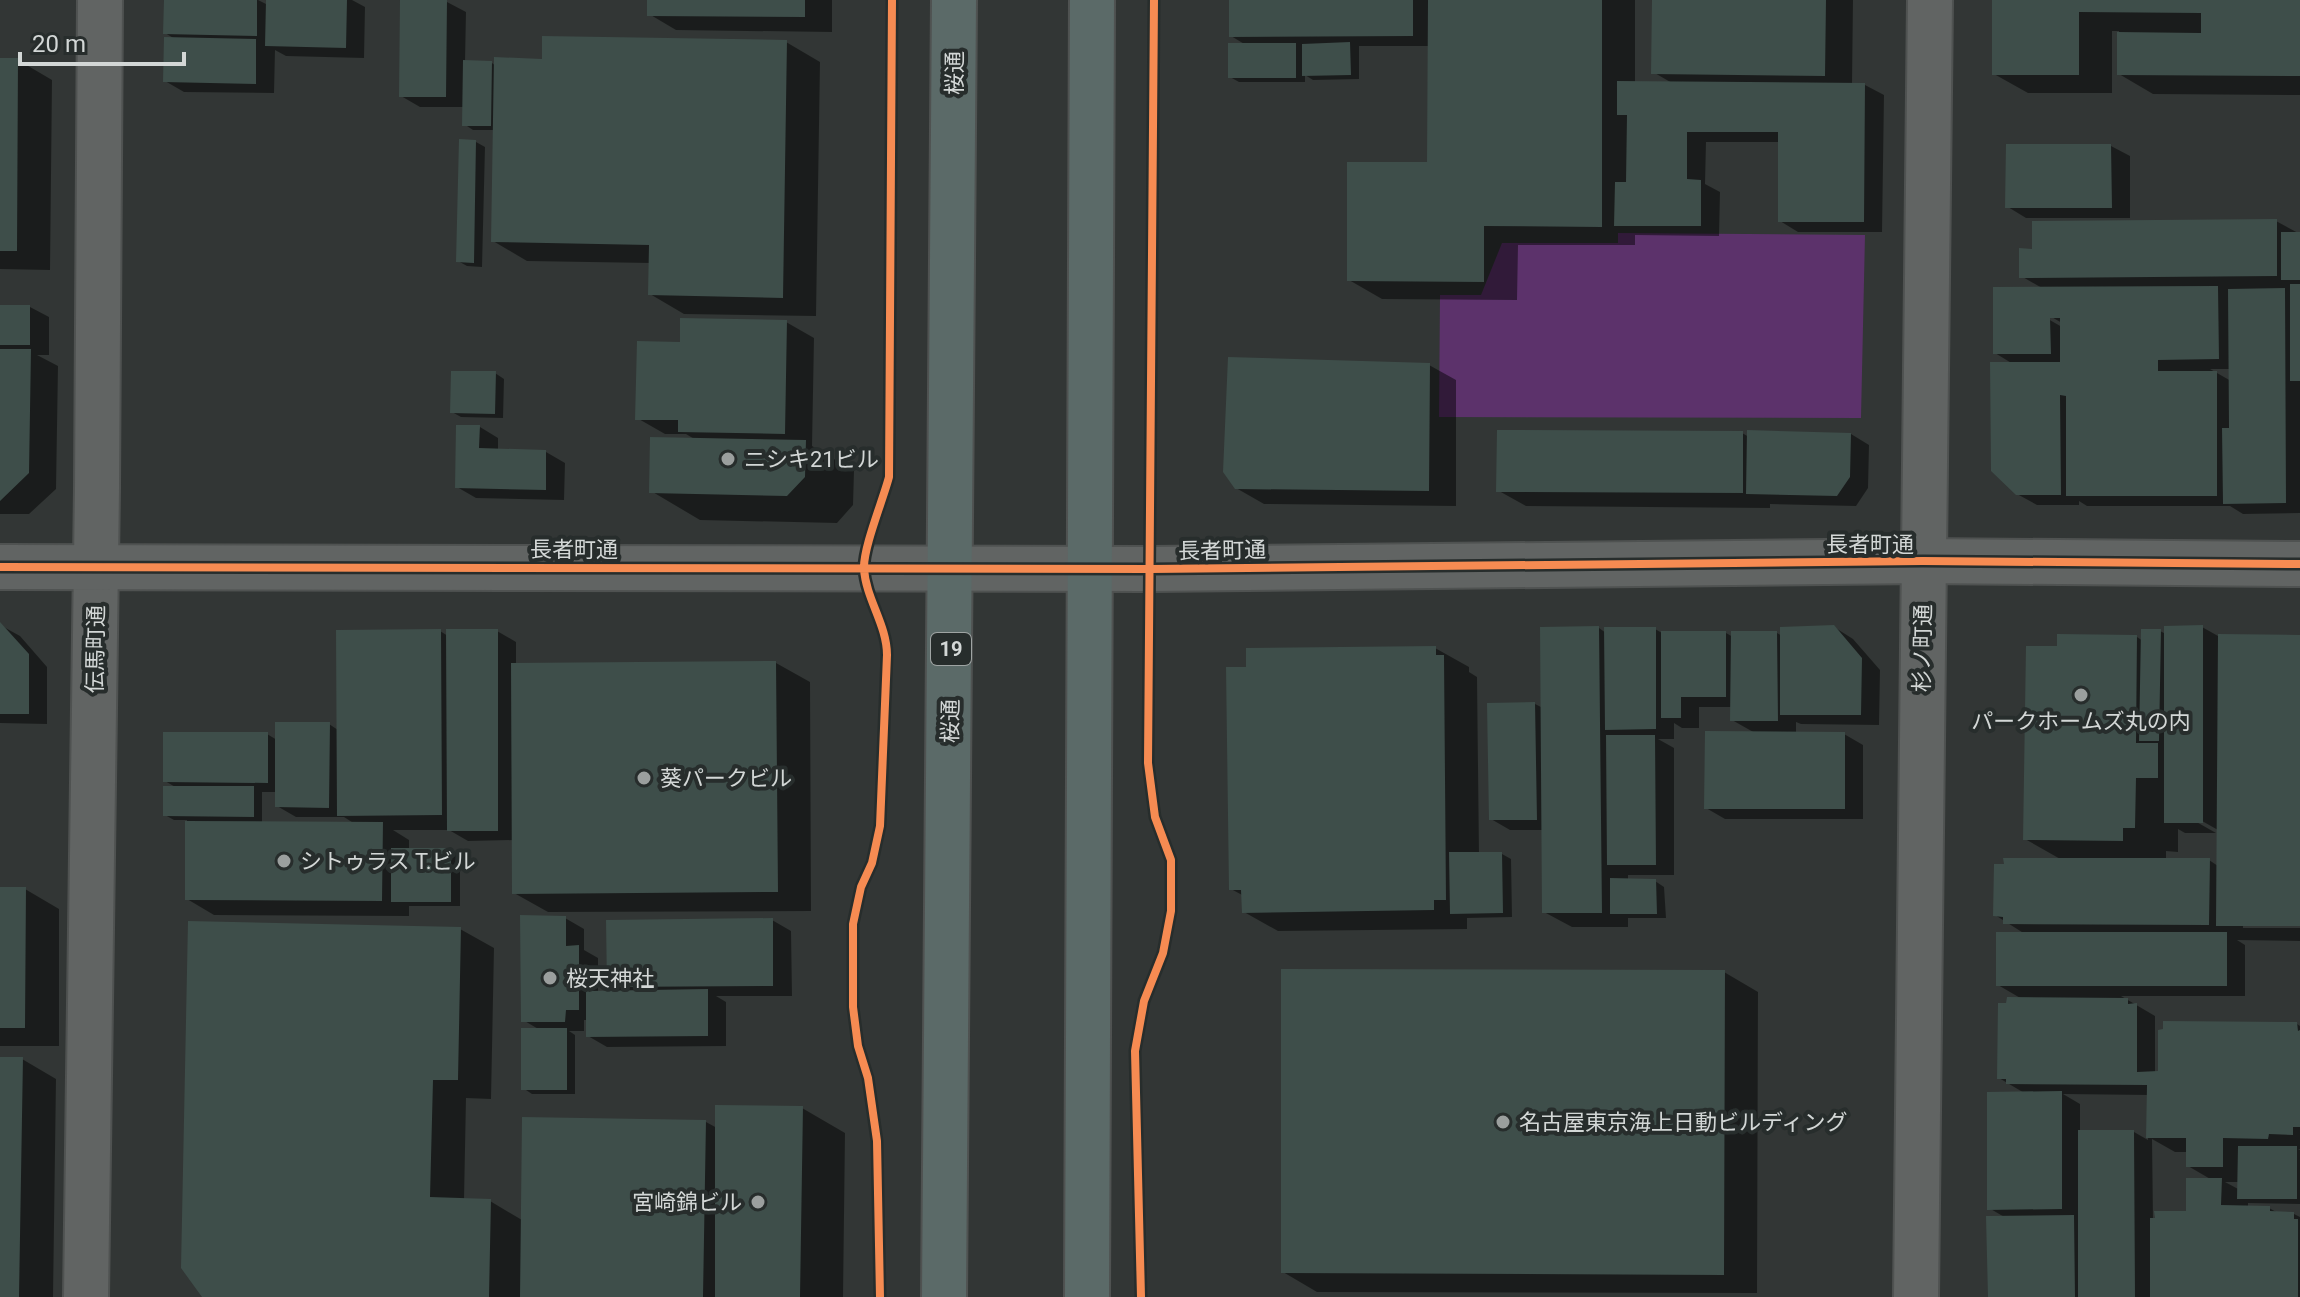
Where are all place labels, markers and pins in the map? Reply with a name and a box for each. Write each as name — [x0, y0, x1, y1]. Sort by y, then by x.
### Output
place label: ニシキ21ビル — [744, 447, 879, 472]
marker: ニシキ21ビル — [719, 450, 737, 468]
marker: パークホームズ丸の内 — [2072, 686, 2090, 704]
place label: パークホームズ丸の内 — [1971, 709, 2191, 734]
place label: 葵パークビル — [660, 766, 792, 791]
marker: 葵パークビル — [635, 769, 653, 787]
place label: シトゥラス T.ビル — [300, 849, 476, 874]
marker: シトゥラス T.ビル — [275, 852, 293, 870]
place label: 桜天神社 — [566, 966, 654, 991]
marker: 桜天神社 — [541, 969, 559, 987]
place label: 名古屋東京海上日動ビルディング — [1519, 1110, 1847, 1135]
marker: 名古屋東京海上日動ビルディング — [1494, 1113, 1512, 1131]
place label: 宮崎錦ビル — [632, 1190, 742, 1215]
marker: 宮崎錦ビル — [749, 1193, 767, 1211]

